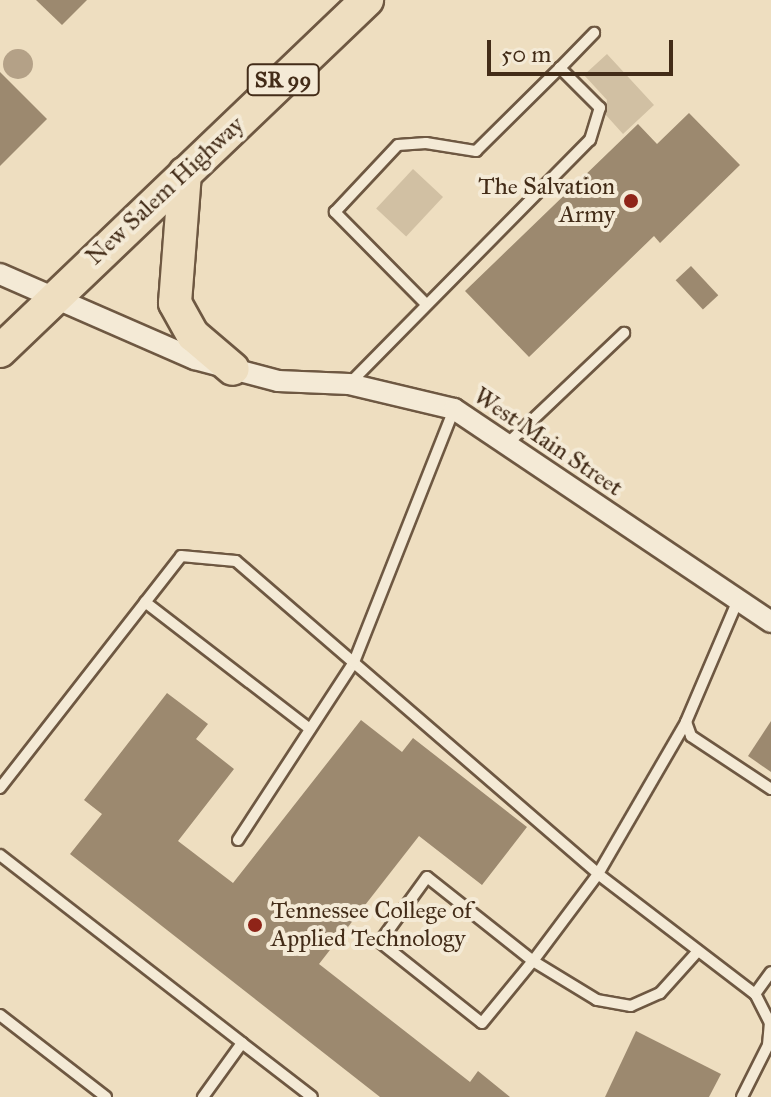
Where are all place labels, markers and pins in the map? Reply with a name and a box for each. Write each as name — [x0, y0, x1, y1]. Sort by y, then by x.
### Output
place label: The Salvation Army — [478, 173, 615, 229]
marker: The Salvation Army — [622, 192, 640, 210]
place label: Tennessee College of Applied Technology — [271, 897, 472, 953]
marker: Tennessee College of Applied Technology — [246, 916, 264, 934]

